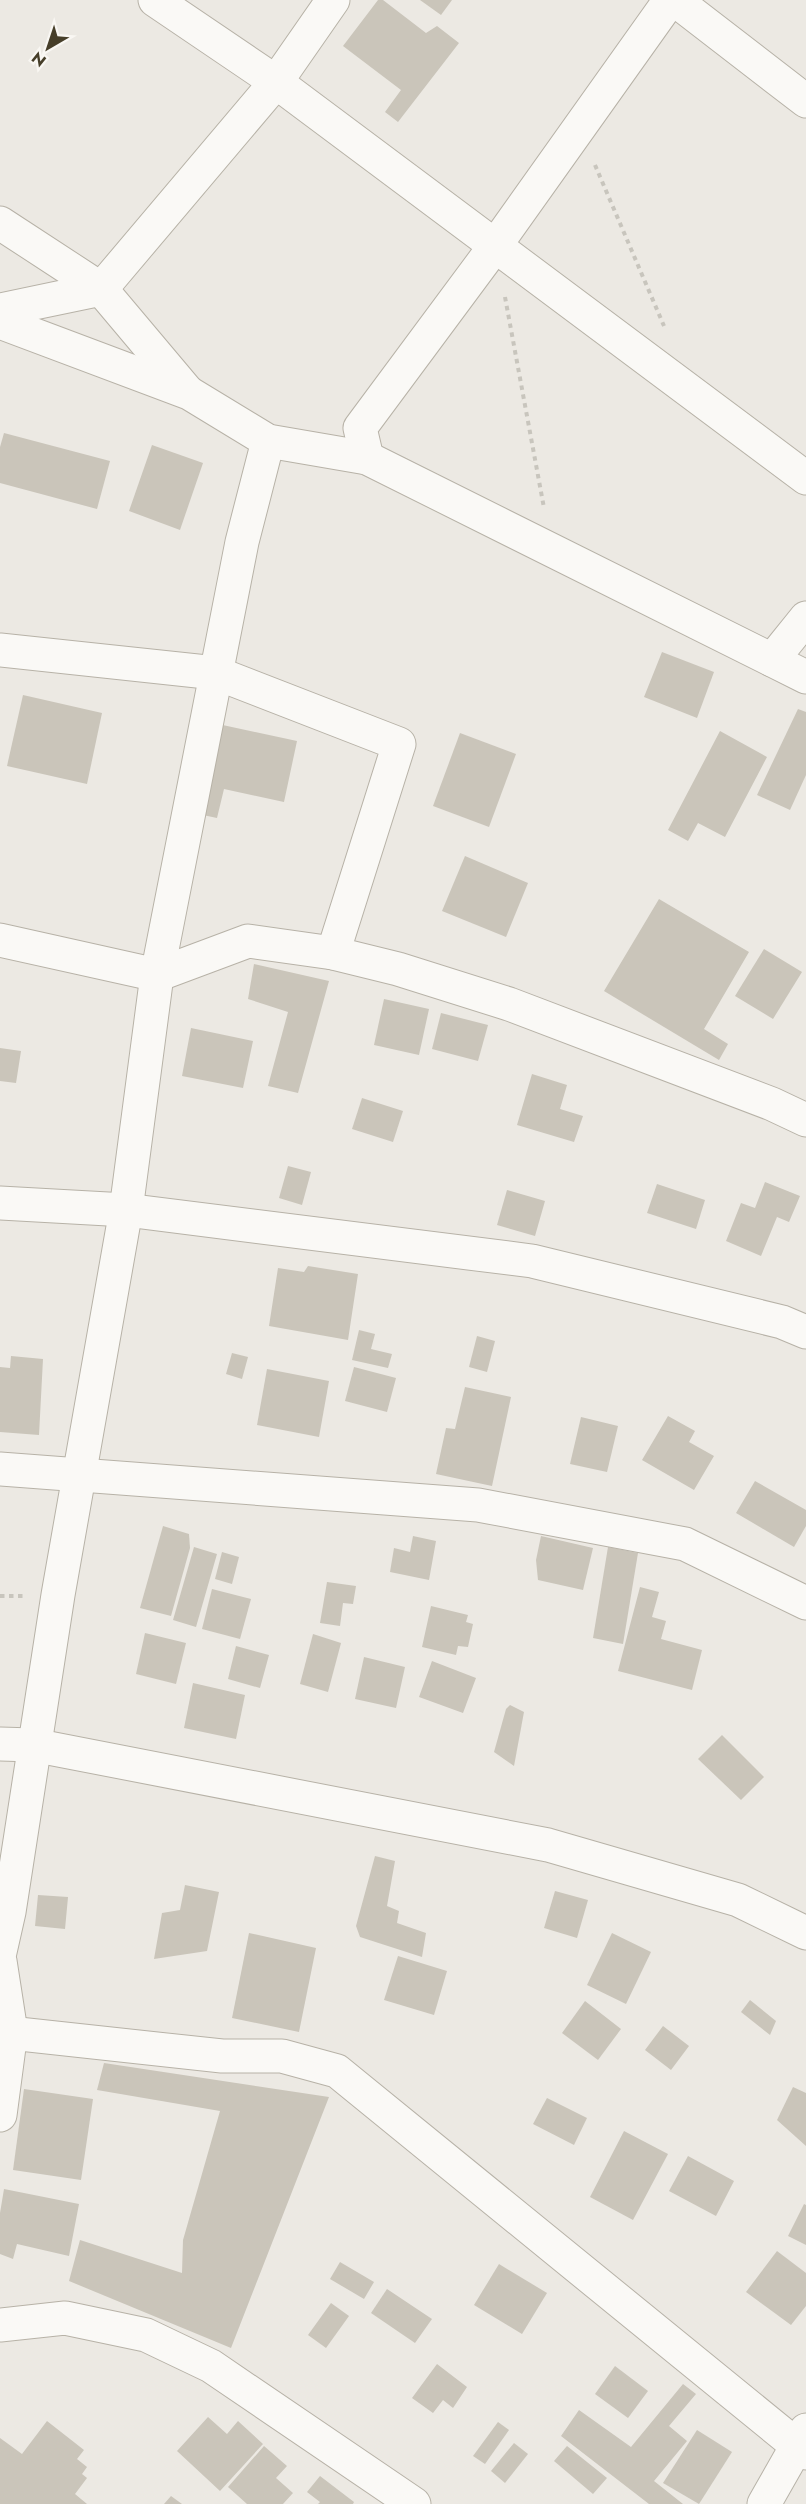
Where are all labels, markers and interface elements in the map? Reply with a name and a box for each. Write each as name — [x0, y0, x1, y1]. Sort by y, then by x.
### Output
north arrow — [18, 18, 78, 78]
text: N — [27, 46, 51, 72]

